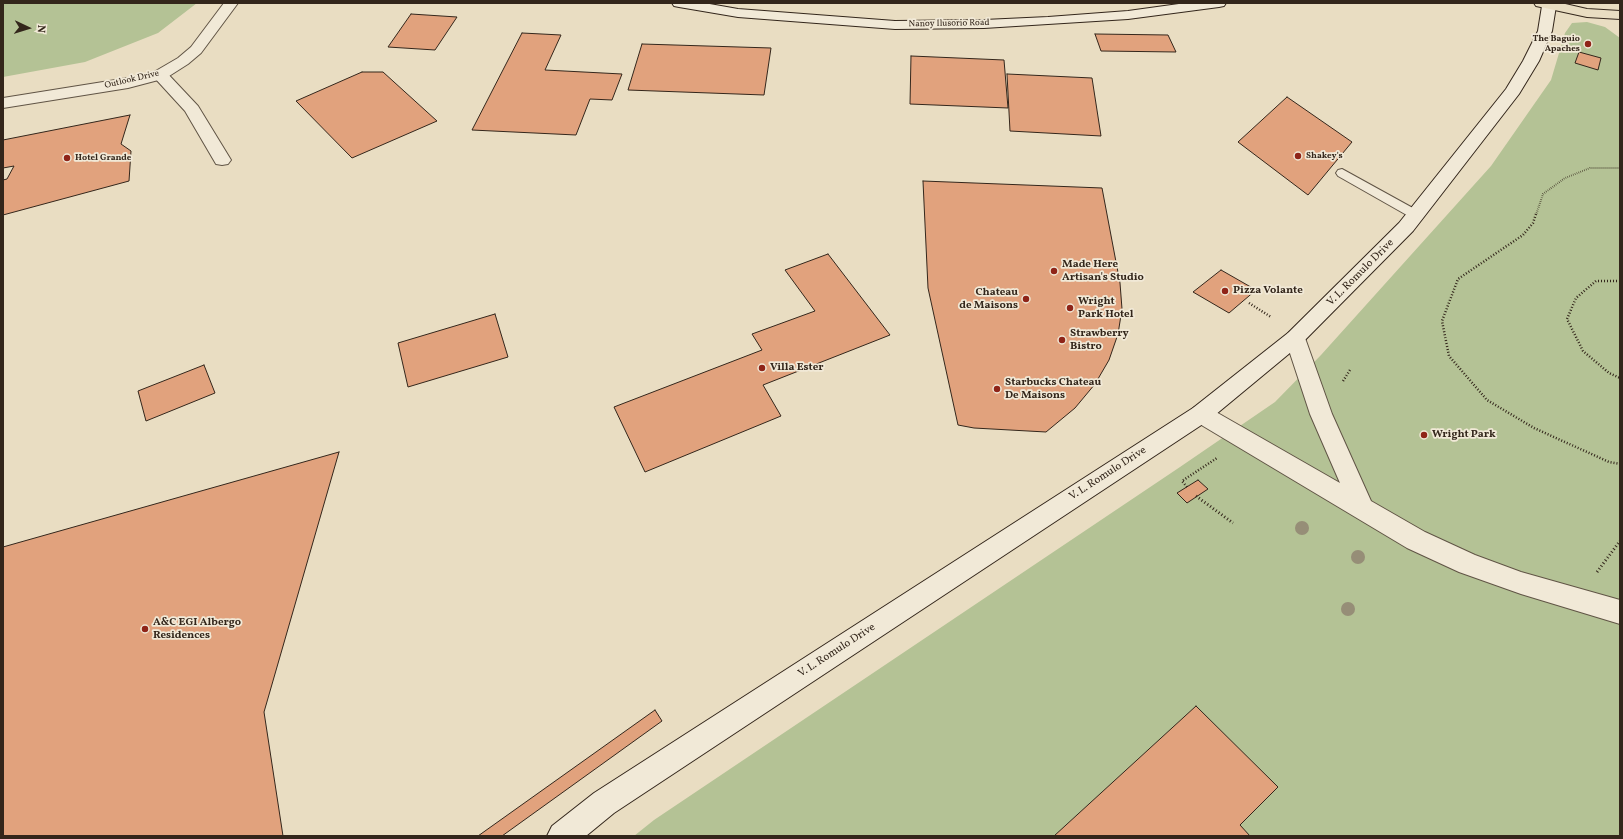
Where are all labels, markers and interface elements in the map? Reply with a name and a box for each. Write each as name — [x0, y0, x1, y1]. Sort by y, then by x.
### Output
north arrow — [8, 8, 48, 48]
street label: Nanoy Ilusorio Road — [908, 18, 990, 30]
text: N — [33, 24, 48, 33]
place label: The Baguio Apaches — [1533, 34, 1580, 55]
marker: The Baguio Apaches — [1583, 39, 1593, 49]
street label: Outlook Drive — [104, 68, 160, 92]
marker: Shakey's — [1293, 151, 1303, 161]
place label: Shakey's — [1306, 151, 1343, 161]
marker: Hotel Grande — [62, 153, 72, 163]
place label: Hotel Grande — [75, 153, 131, 163]
street label: V. L. Romulo Drive — [1325, 237, 1397, 309]
place label: Made Here Artisan's Studio — [1062, 258, 1144, 284]
marker: Made Here Artisan's Studio — [1049, 266, 1059, 276]
place label: Pizza Volante — [1233, 284, 1303, 298]
place label: Chateau de Maisons — [959, 286, 1018, 312]
marker: Pizza Volante — [1220, 286, 1230, 296]
marker: Chateau de Maisons — [1021, 294, 1031, 304]
place label: Wright Park Hotel — [1078, 295, 1133, 321]
marker: Wright Park Hotel — [1065, 303, 1075, 313]
place label: Strawberry Bistro — [1070, 327, 1129, 353]
marker: Strawberry Bistro — [1057, 335, 1067, 345]
place label: Villa Ester — [770, 361, 824, 375]
marker: Villa Ester — [757, 363, 767, 373]
place label: Starbucks Chateau De Maisons — [1005, 376, 1101, 402]
marker: Starbucks Chateau De Maisons — [992, 384, 1002, 394]
place label: Wright Park — [1432, 428, 1496, 442]
marker: Wright Park — [1419, 430, 1429, 440]
street label: V. L. Romulo Drive — [1067, 444, 1149, 504]
place label: A&C EGI Albergo Residences — [153, 616, 241, 642]
street label: V. L. Romulo Drive — [796, 621, 878, 681]
marker: A&C EGI Albergo Residences — [140, 624, 150, 634]

